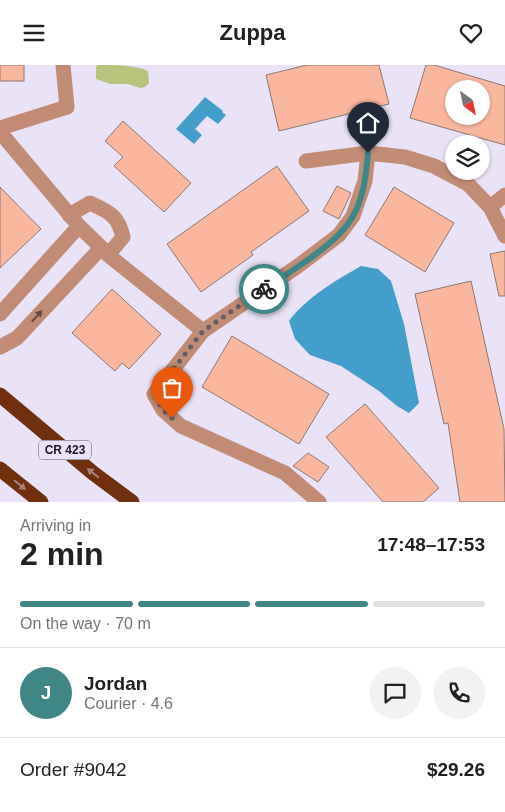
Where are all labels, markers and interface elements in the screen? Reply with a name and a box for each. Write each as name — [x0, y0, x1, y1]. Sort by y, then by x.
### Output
icon: menu — [20, 19, 48, 47]
icon: heart — [457, 19, 485, 47]
text: Zuppa — [220, 20, 286, 45]
north arrow — [445, 80, 490, 125]
map controls — [445, 80, 490, 180]
pin — [347, 102, 389, 153]
icon: home — [354, 109, 382, 137]
button: layers — [445, 135, 490, 180]
courier — [239, 264, 289, 314]
icon: bike — [250, 275, 278, 303]
one-way arrow — [31, 311, 43, 323]
pin — [151, 367, 193, 418]
icon: bag — [158, 374, 186, 402]
road number: CR 423 — [39, 441, 91, 459]
one-way arrow — [87, 467, 100, 478]
one-way arrow — [13, 480, 26, 491]
text: Arriving in — [20, 517, 91, 534]
text: 17:48–17:53 — [377, 534, 485, 555]
text: 2 min — [20, 536, 104, 572]
text: On the way · 70 m — [20, 615, 151, 632]
button: chat — [369, 667, 421, 719]
button: phone — [433, 667, 485, 719]
text: Jordan — [84, 673, 147, 694]
text: J — [41, 682, 51, 703]
text: Courier · 4.6 — [84, 695, 173, 712]
text: Order #9042 — [20, 759, 127, 780]
text: $29.26 — [427, 759, 485, 780]

